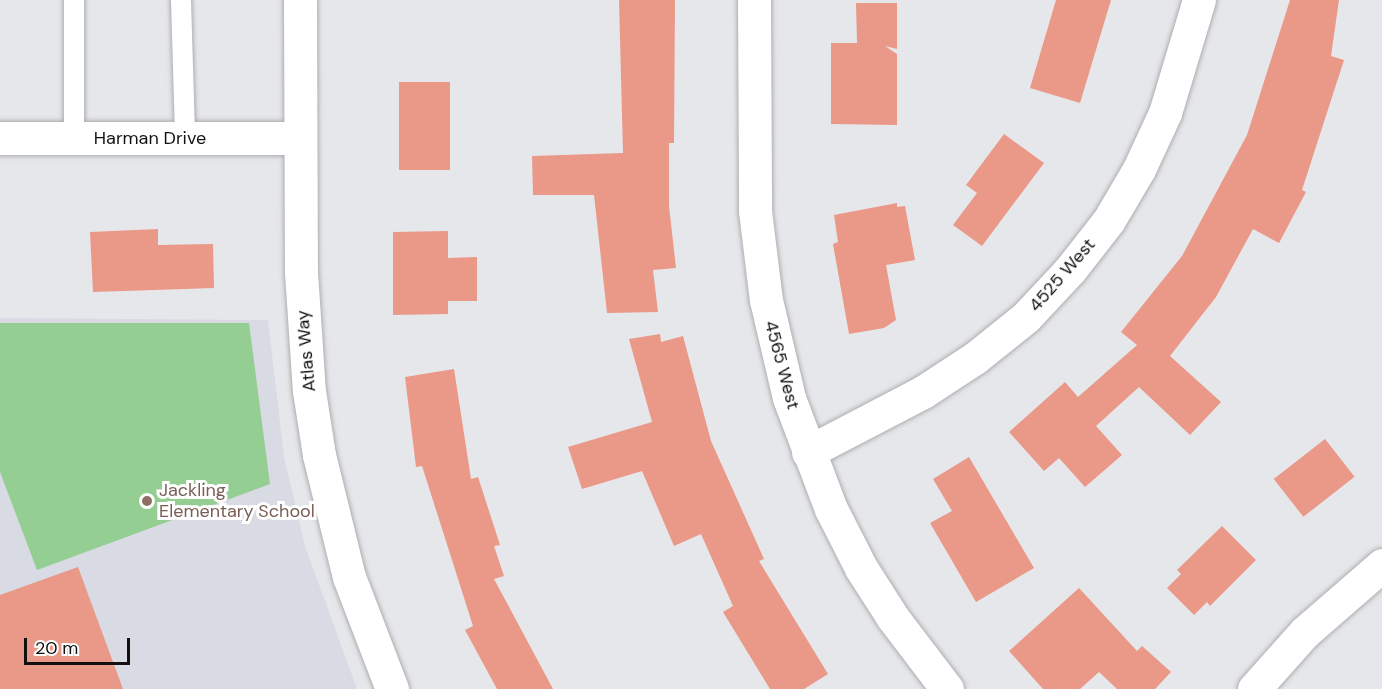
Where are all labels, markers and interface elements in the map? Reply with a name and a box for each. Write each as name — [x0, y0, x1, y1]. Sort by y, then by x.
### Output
street label: Harman Drive — [94, 127, 206, 149]
street label: 4525 West — [1024, 234, 1100, 316]
street label: Atlas Way — [292, 309, 320, 393]
street label: 4565 West — [760, 318, 804, 412]
place label: Jackling Elementary School — [159, 480, 315, 522]
marker: Jackling Elementary School — [140, 494, 154, 508]
scale bar — [27, 626, 134, 664]
text: 20 m — [35, 636, 78, 660]

